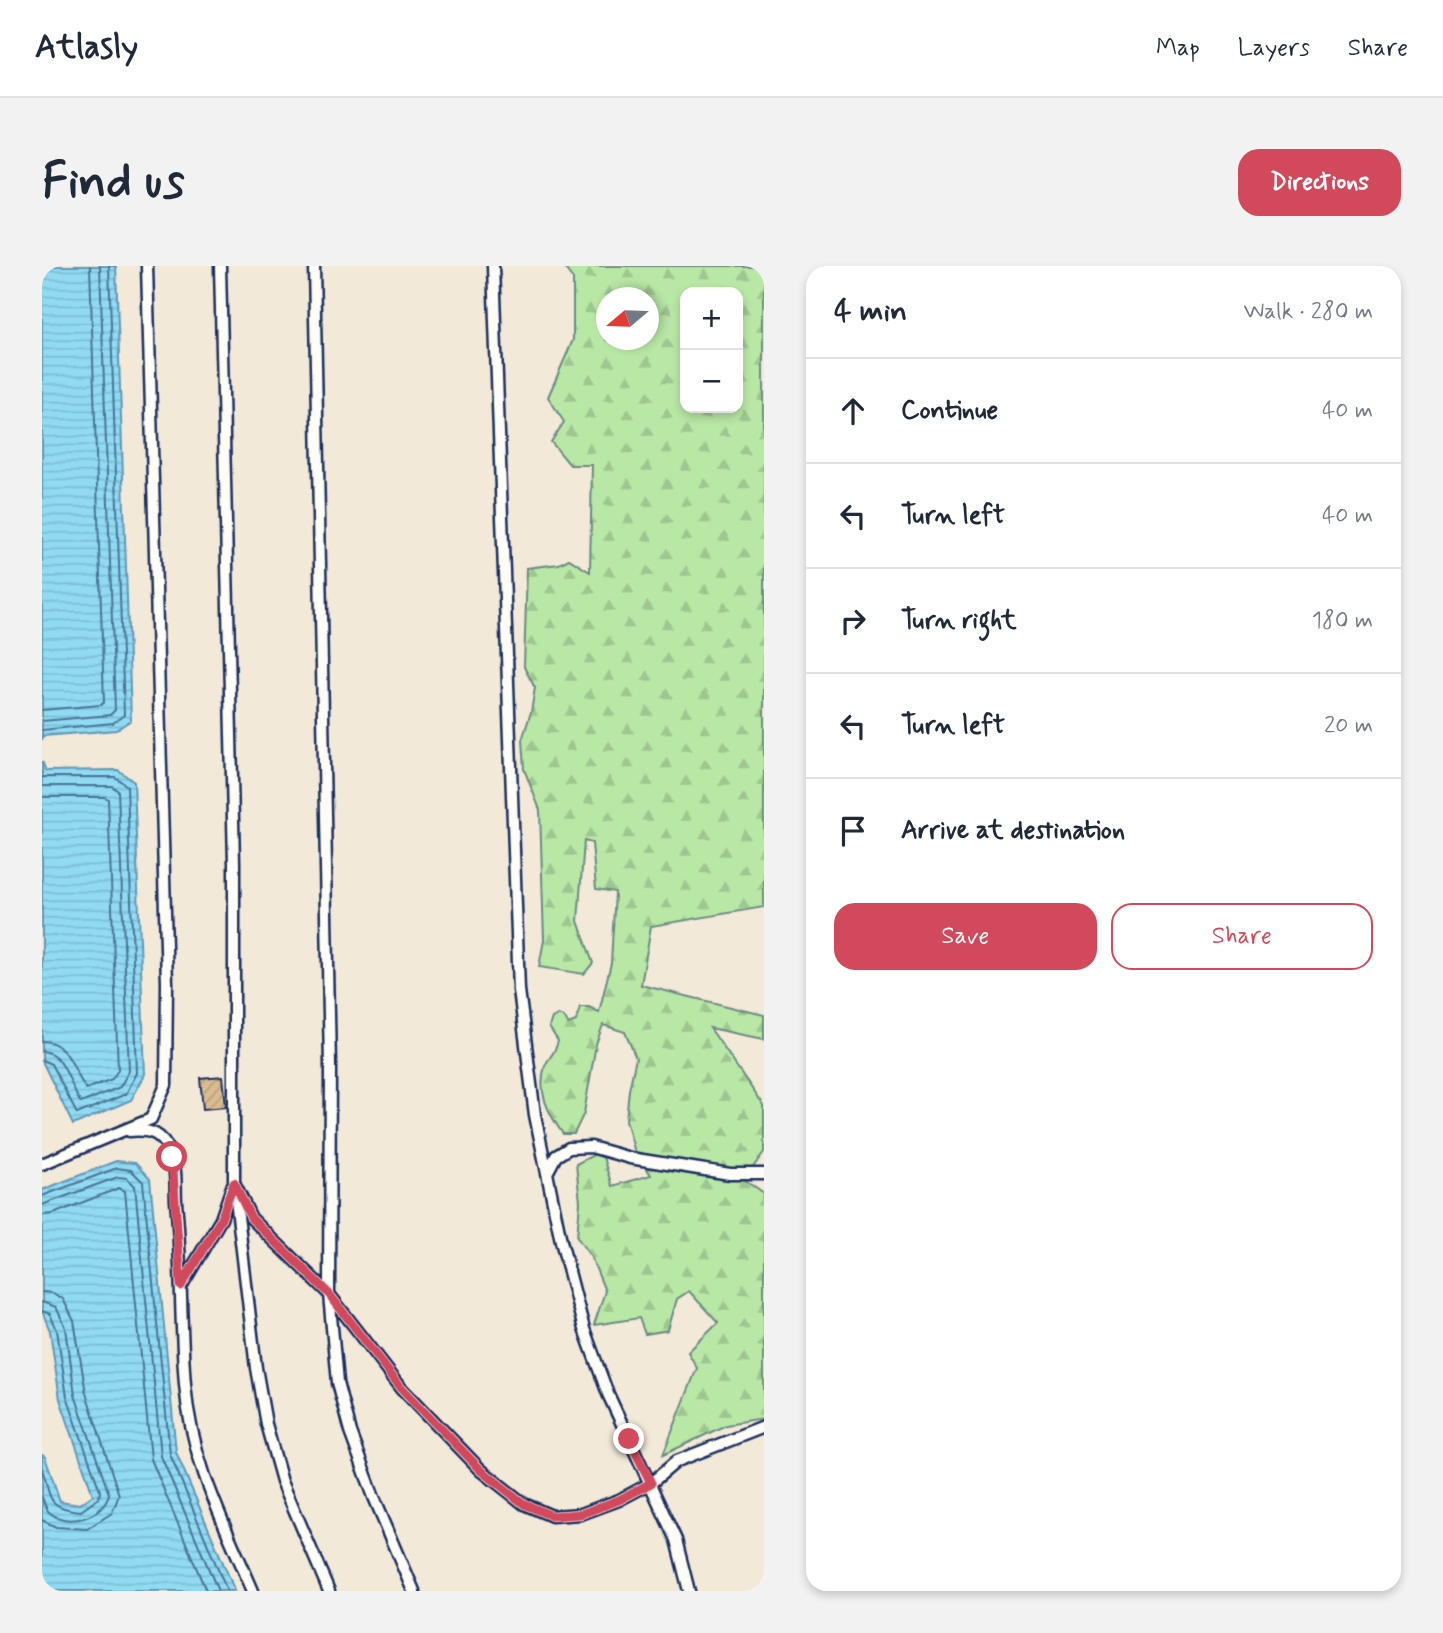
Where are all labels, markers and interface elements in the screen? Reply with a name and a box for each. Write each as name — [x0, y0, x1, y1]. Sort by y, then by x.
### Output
text: Atlasly — [35, 26, 138, 70]
text: Map — [1156, 33, 1200, 64]
text: Layers — [1238, 33, 1310, 64]
text: Share — [1348, 33, 1408, 64]
button: Directions — [1238, 149, 1401, 216]
text: Find us — [42, 150, 185, 215]
north arrow — [596, 287, 659, 350]
map controls — [680, 287, 743, 413]
button: + — [680, 287, 743, 350]
text: 4 min — [834, 292, 907, 331]
text: Walk · 280 m — [1243, 297, 1373, 327]
button: − — [680, 350, 743, 413]
icon: ahead — [834, 392, 872, 430]
text: Continue — [901, 394, 998, 428]
text: 40 m — [1322, 396, 1373, 426]
icon: left — [834, 497, 872, 535]
text: Turn left — [901, 499, 1005, 533]
text: 40 m — [1322, 501, 1373, 531]
icon: right — [834, 602, 872, 640]
text: Turn right — [901, 604, 1017, 638]
text: 180 m — [1312, 606, 1373, 636]
icon: left — [834, 707, 872, 745]
text: Turn left — [901, 709, 1005, 743]
text: 20 m — [1324, 711, 1373, 741]
icon: arrive — [834, 812, 872, 850]
text: Arrive at destination — [901, 814, 1125, 848]
button: Save — [834, 903, 1097, 970]
button: Share — [1111, 903, 1373, 970]
route start — [156, 1141, 187, 1172]
route end — [613, 1423, 644, 1454]

